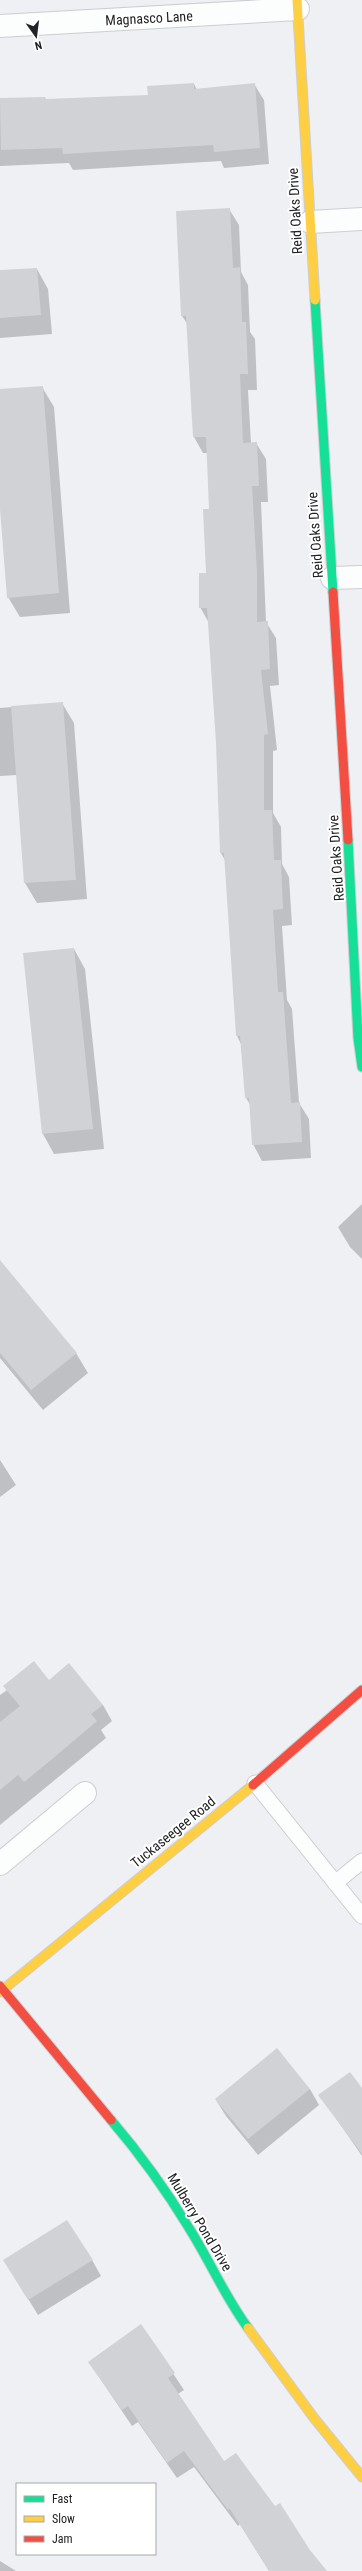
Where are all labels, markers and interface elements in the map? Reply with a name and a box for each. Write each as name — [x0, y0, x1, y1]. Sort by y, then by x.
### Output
street label: Magnasco Lane — [105, 8, 194, 28]
north arrow — [16, 16, 56, 56]
text: N — [33, 38, 43, 52]
street label: Reid Oaks Drive — [285, 167, 305, 255]
street label: Reid Oaks Drive — [304, 491, 326, 579]
street label: Reid Oaks Drive — [325, 814, 347, 902]
street label: Tuckaseegee Road — [128, 1793, 218, 1871]
street label: Mulberry Pond Drive — [164, 2170, 236, 2274]
legend — [16, 2483, 156, 2555]
text: Fast — [52, 2492, 73, 2506]
text: Slow — [52, 2512, 75, 2526]
text: Jam — [52, 2532, 73, 2546]

